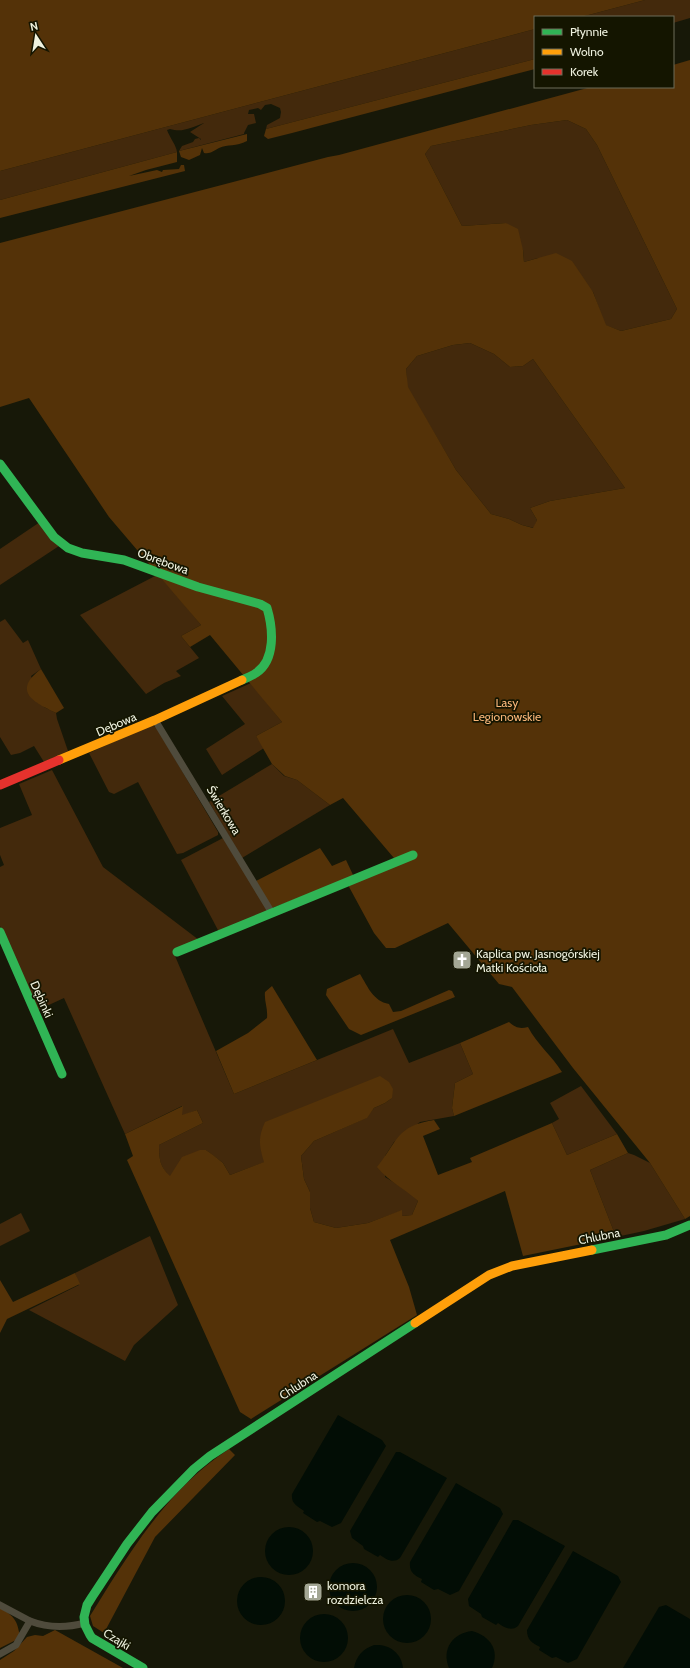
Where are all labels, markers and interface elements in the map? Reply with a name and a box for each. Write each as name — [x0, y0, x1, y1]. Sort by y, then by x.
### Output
north arrow — [16, 16, 56, 56]
legend — [534, 16, 674, 88]
text: N — [29, 19, 39, 34]
text: Płynnie — [570, 24, 608, 39]
text: Wolno — [570, 44, 604, 59]
text: Korek — [570, 64, 599, 79]
street label: Obrębowa — [135, 545, 191, 577]
park label: Lasy Legionowskie — [473, 695, 541, 724]
street label: Dębowa — [94, 709, 139, 739]
street label: Świerkowa — [204, 783, 245, 837]
place label: Kaplica pw. Jasnogórskiej Matki Kościoła — [476, 946, 600, 975]
church icon: Kaplica pw. Jasnogórskiej Matki Kościoła — [451, 949, 473, 971]
street label: Dębinki — [27, 978, 57, 1020]
street label: Chlubna — [577, 1225, 621, 1247]
street label: Chlubna — [276, 1367, 320, 1403]
place label: komora rozdzielcza — [327, 1578, 384, 1607]
building icon: komora rozdzielcza — [302, 1581, 324, 1603]
street label: Czajki — [101, 1625, 133, 1653]

